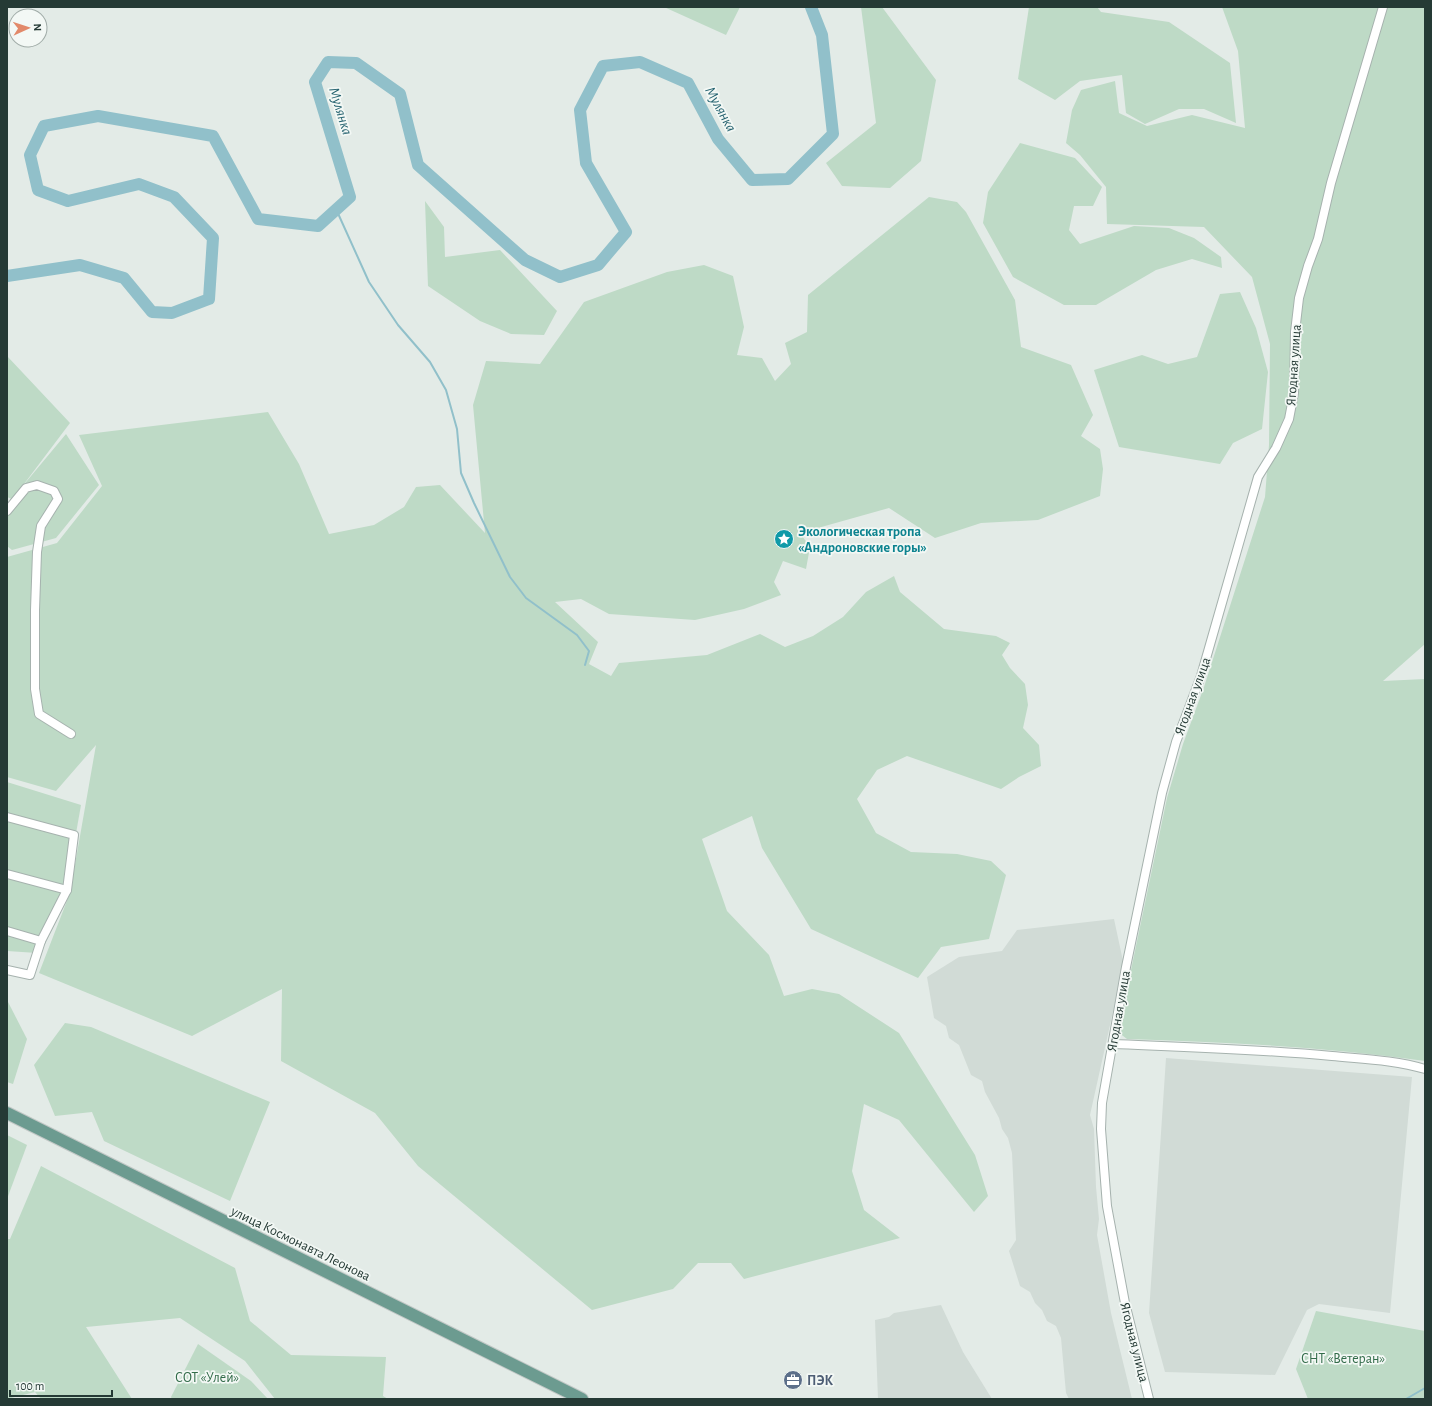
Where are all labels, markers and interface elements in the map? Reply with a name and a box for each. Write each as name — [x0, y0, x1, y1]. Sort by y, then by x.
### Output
north arrow — [8, 8, 48, 48]
text: N — [32, 23, 43, 32]
water label: Мулянка — [702, 84, 739, 134]
water label: Мулянка — [326, 86, 355, 137]
street label: Ягодная улица — [1284, 323, 1304, 406]
place label: Экологическая тропа «Андроновские горы» — [798, 525, 927, 555]
place icon: Экологическая тропа «Андроновские горы» — [773, 528, 795, 550]
street label: Ягодная улица — [1172, 655, 1214, 737]
street label: Ягодная улица — [1105, 969, 1133, 1053]
street label: улица Космонавта Леонова — [228, 1204, 373, 1284]
street label: Ягодная улица — [1117, 1301, 1151, 1384]
park label: СНТ «Ветеран» — [1301, 1352, 1385, 1366]
office icon: ПЭК — [782, 1369, 804, 1391]
park label: СОТ «Улей» — [175, 1371, 239, 1385]
scale bar — [10, 1372, 112, 1398]
place label: ПЭК — [807, 1374, 833, 1388]
text: 100 m — [16, 1380, 44, 1392]

